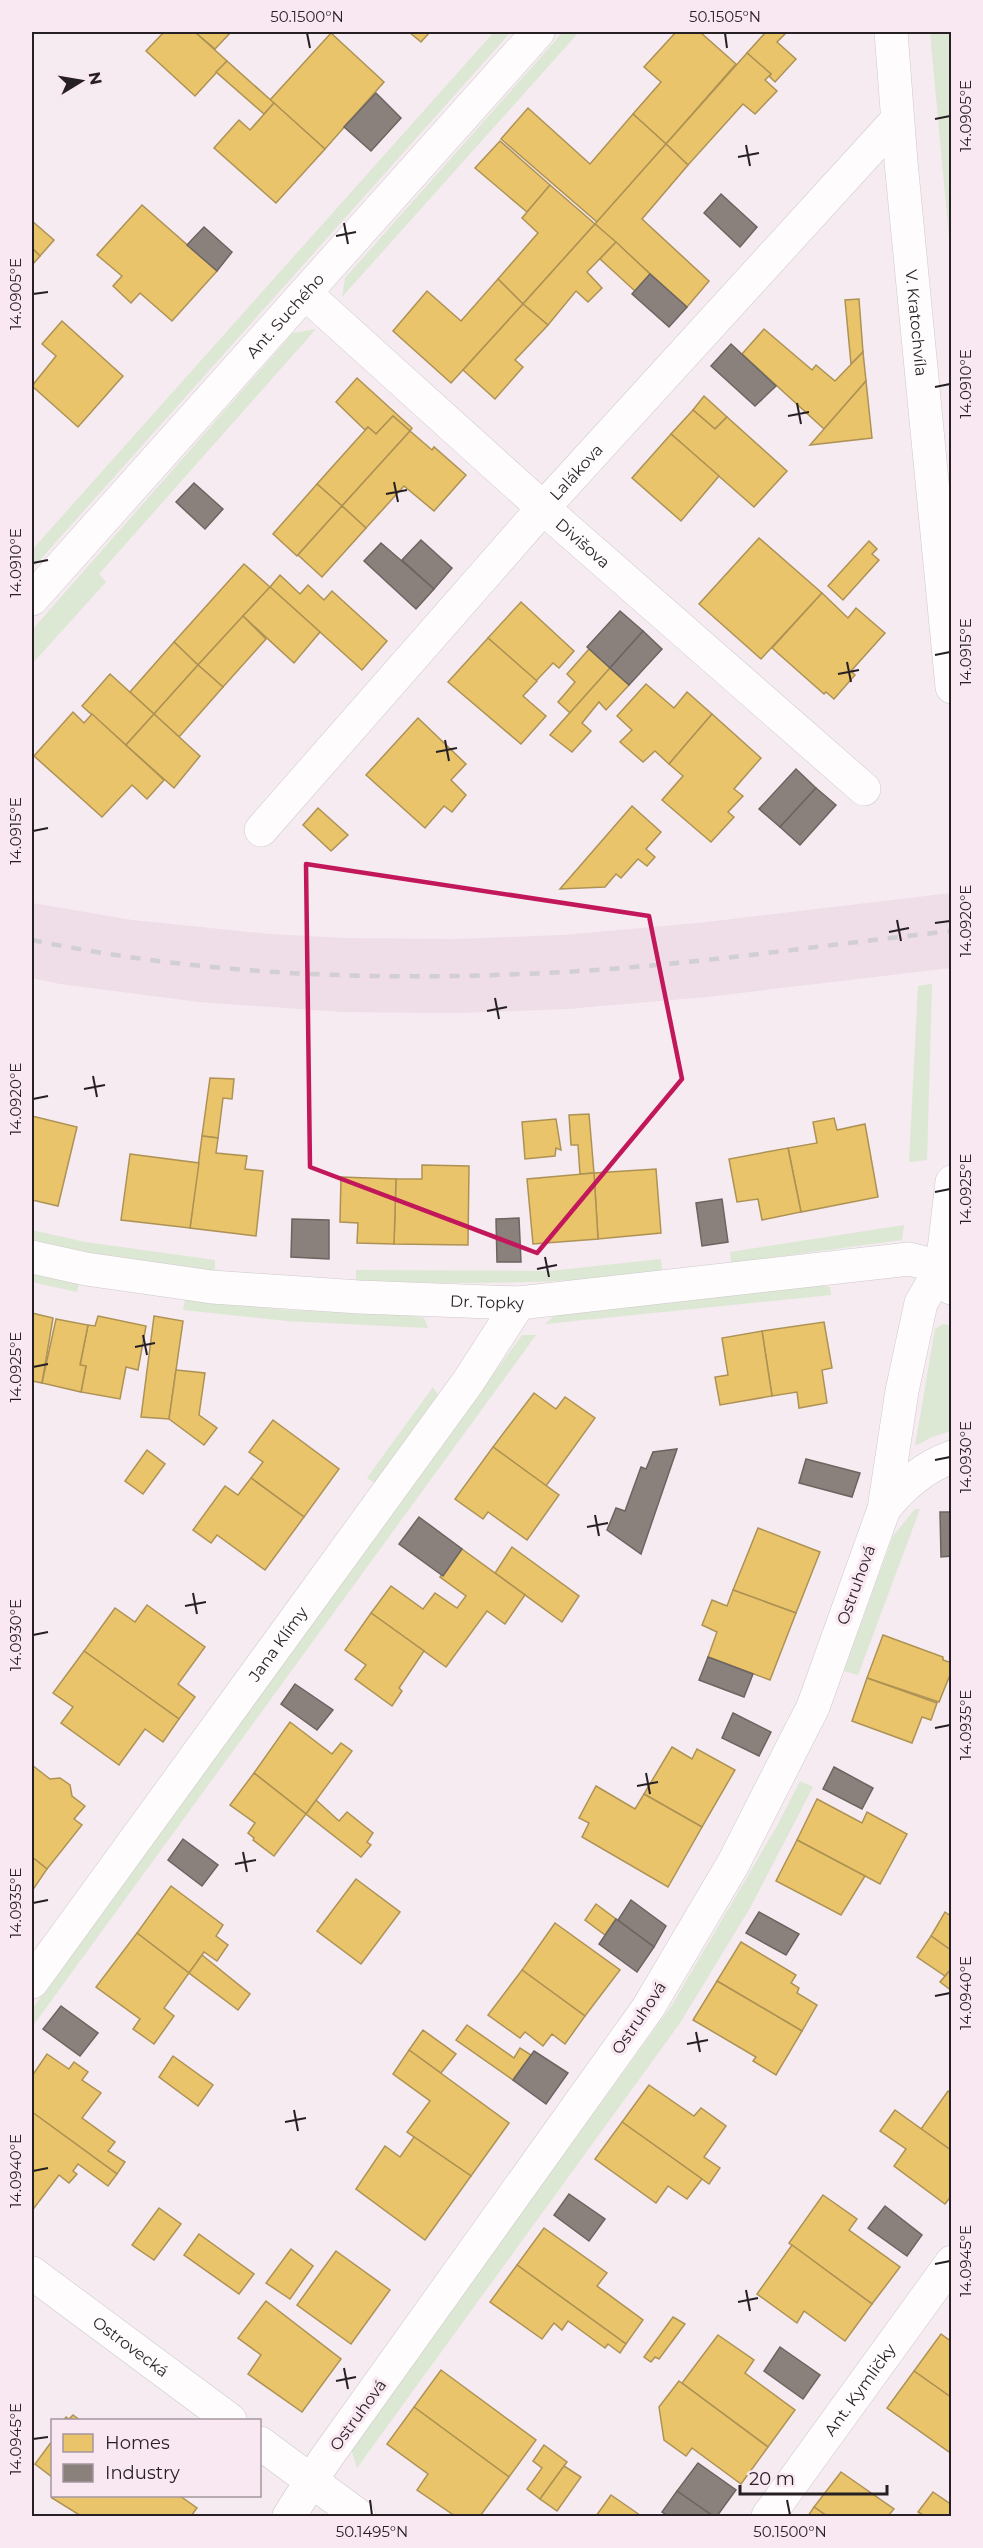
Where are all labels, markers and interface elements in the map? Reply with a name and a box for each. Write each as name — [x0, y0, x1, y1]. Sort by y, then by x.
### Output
text: 50.1500°N — [270, 7, 344, 26]
text: 50.1505°N — [689, 7, 761, 26]
north arrow — [51, 51, 111, 111]
text: N — [85, 70, 106, 86]
text: 14.0905°E — [956, 80, 975, 152]
text: 14.0905°E — [6, 258, 25, 330]
street label: Ant. Suchého — [242, 269, 328, 362]
street label: V. Kratochvíla — [902, 269, 931, 377]
text: 14.0910°E — [956, 349, 975, 419]
street label: Lalákova — [546, 440, 606, 504]
street label: Divišova — [552, 514, 614, 572]
text: 14.0910°E — [6, 528, 25, 598]
text: 14.0915°E — [956, 618, 975, 686]
text: 14.0915°E — [6, 797, 25, 865]
text: 14.0920°E — [956, 885, 975, 957]
text: 14.0920°E — [6, 1063, 25, 1135]
text: 14.0925°E — [956, 1154, 975, 1224]
street label: Dr. Topky — [450, 1291, 525, 1313]
text: 14.0925°E — [6, 1332, 25, 1402]
text: 14.0930°E — [956, 1421, 975, 1493]
street label: Ostruhová — [833, 1543, 879, 1627]
text: 14.0930°E — [6, 1599, 25, 1671]
street label: Jana Klímy — [244, 1603, 311, 1686]
text: 14.0935°E — [956, 1690, 975, 1760]
text: 14.0935°E — [6, 1868, 25, 1938]
text: 14.0940°E — [956, 1956, 975, 2030]
street label: Ostruhová — [608, 1978, 670, 2058]
text: 14.0940°E — [6, 2134, 25, 2208]
text: 14.0945°E — [956, 2225, 975, 2297]
street label: Ostrovecká — [89, 2312, 172, 2381]
street label: Ant. Kymličky — [820, 2340, 899, 2439]
street label: Ostruhová — [326, 2376, 390, 2454]
text: 14.0945°E — [6, 2403, 25, 2475]
legend — [51, 2419, 261, 2497]
text: Homes — [105, 2432, 170, 2454]
scale bar — [740, 2458, 887, 2496]
text: Industry — [105, 2462, 180, 2484]
text: 20 m — [749, 2468, 795, 2490]
text: 50.1495°N — [336, 2522, 408, 2541]
text: 50.1500°N — [753, 2522, 827, 2541]

